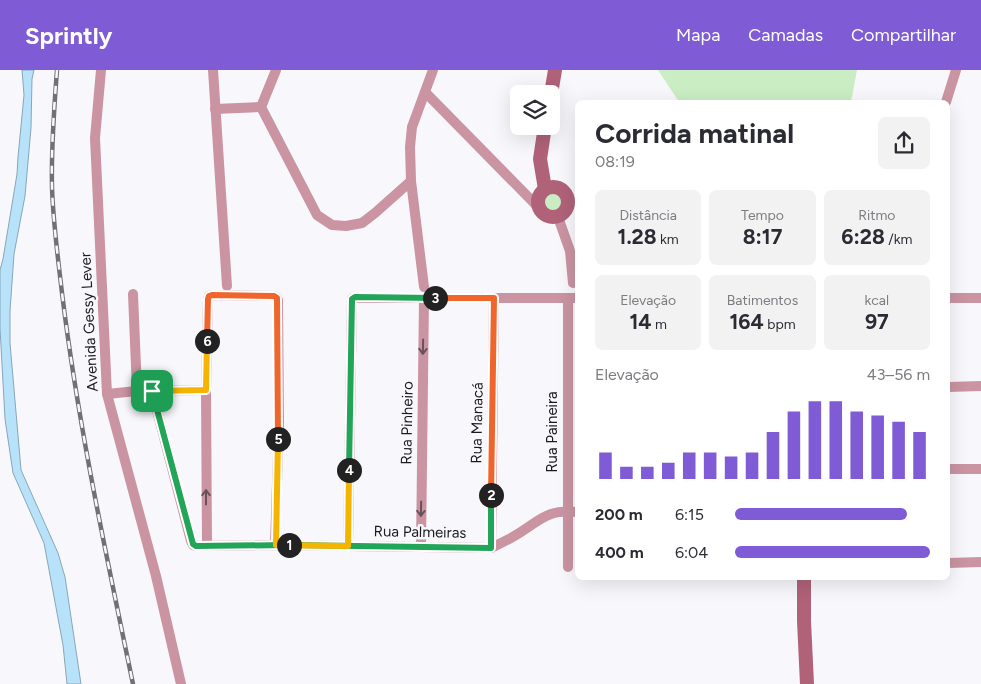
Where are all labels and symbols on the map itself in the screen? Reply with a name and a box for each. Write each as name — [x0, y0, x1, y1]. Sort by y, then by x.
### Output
street label: Avenida Gessy Lever — [76, 252, 102, 392]
pin: 3 — [422, 286, 448, 310]
pin: 6 — [194, 328, 220, 354]
one-way arrow — [418, 338, 428, 355]
pin — [131, 370, 173, 412]
street label: Rua Pinheiro — [397, 381, 417, 465]
street label: Rua Manacá — [467, 382, 487, 464]
street label: Rua Paineira — [543, 391, 561, 473]
pin: 5 — [266, 426, 290, 452]
pin: 4 — [336, 458, 362, 482]
pin: 2 — [478, 482, 504, 508]
one-way arrow — [201, 489, 211, 505]
one-way arrow — [416, 501, 426, 517]
street label: Rua Palmeiras — [373, 522, 467, 542]
pin: 1 — [276, 532, 302, 558]

